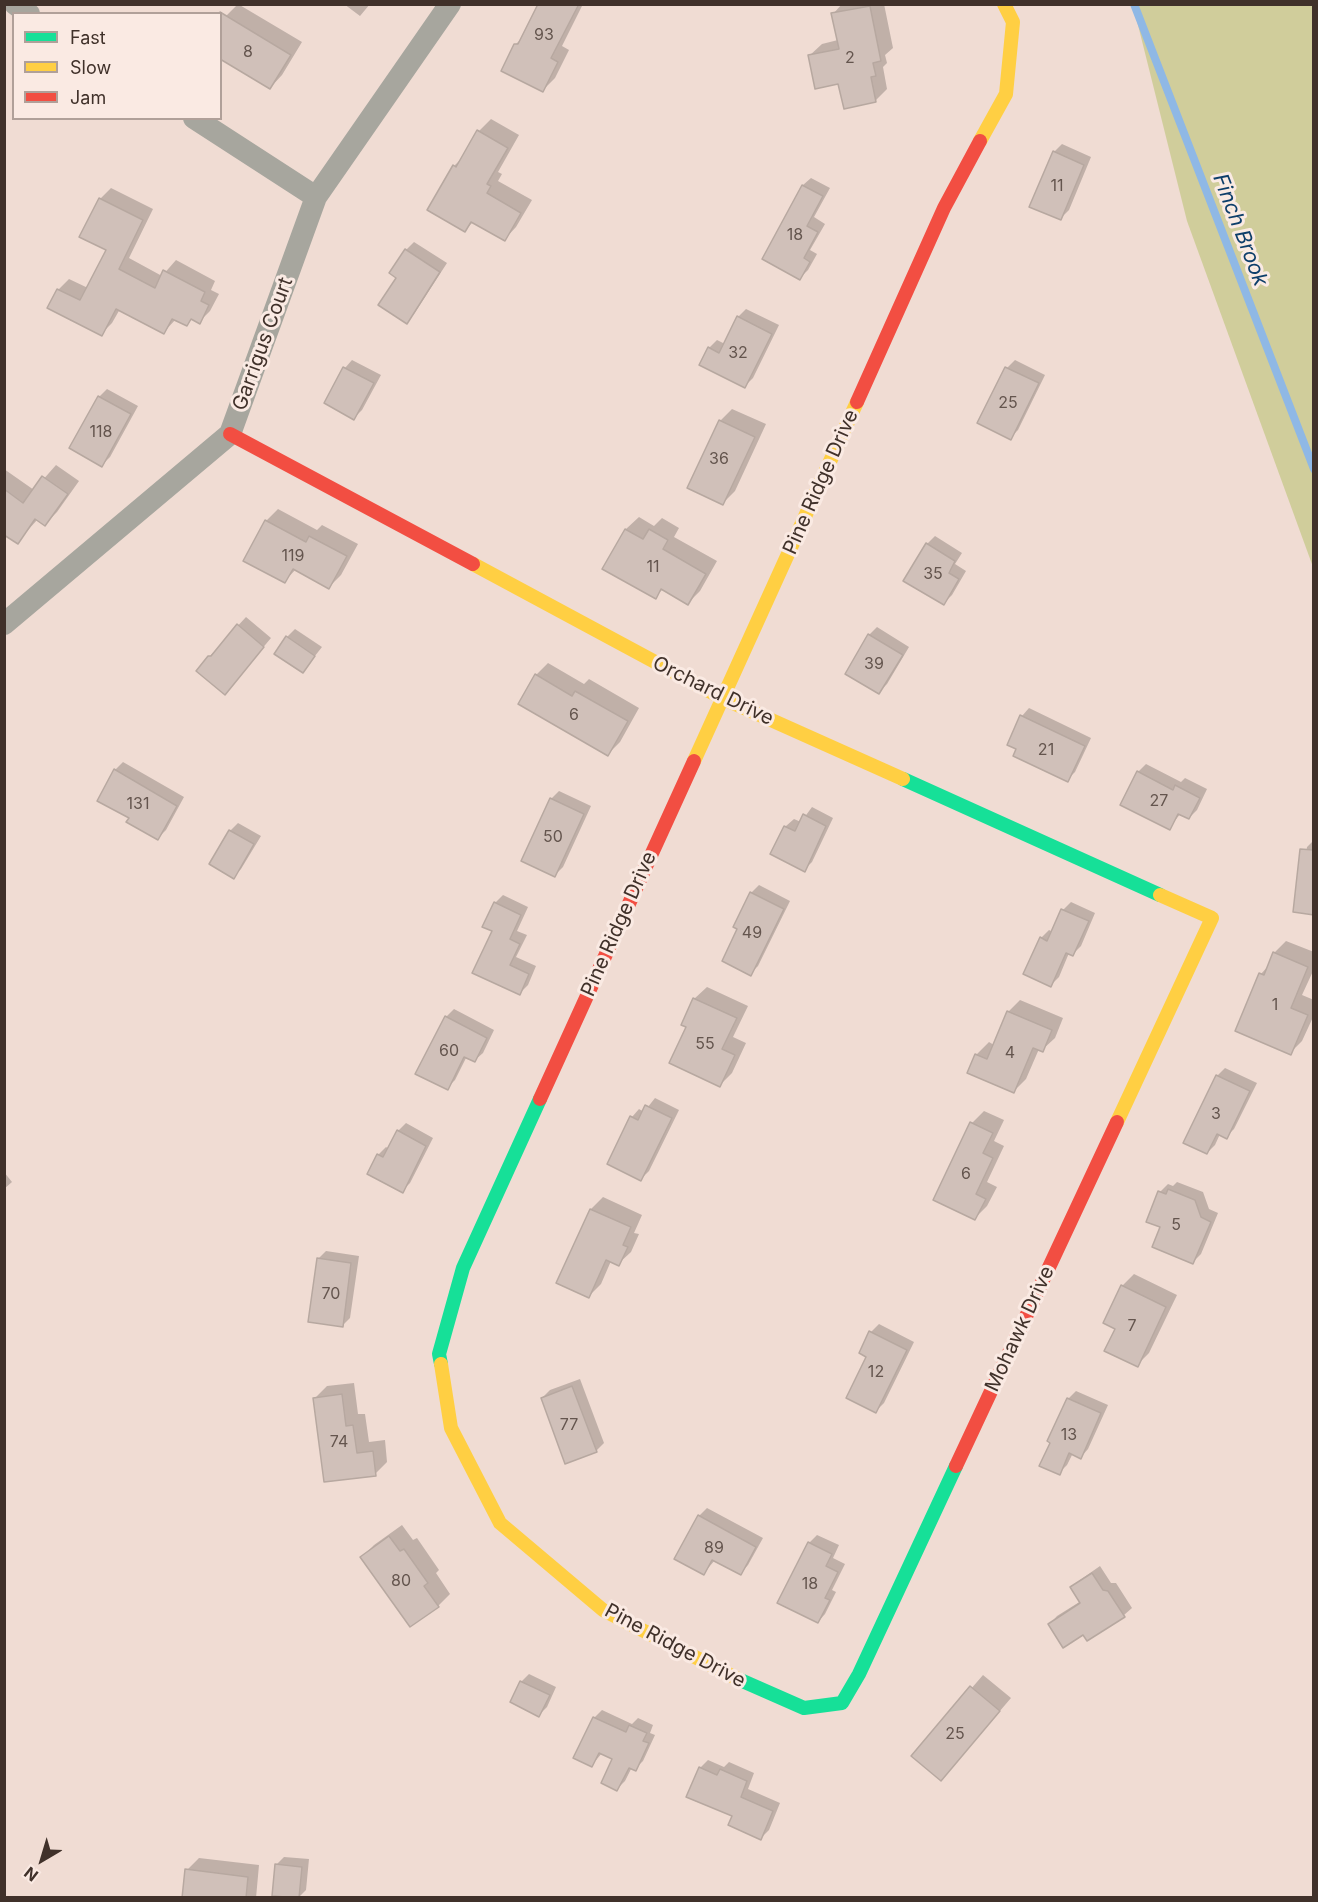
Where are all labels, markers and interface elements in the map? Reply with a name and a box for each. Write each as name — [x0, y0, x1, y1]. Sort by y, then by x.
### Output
legend — [12, 12, 222, 120]
house number: 93 — [534, 25, 554, 45]
text: Fast — [70, 27, 106, 48]
house number: 8 — [243, 42, 253, 62]
house number: 2 — [845, 48, 855, 68]
text: Slow — [70, 57, 111, 78]
text: Jam — [70, 87, 106, 108]
water label: Finch Brook — [1207, 170, 1273, 290]
house number: 11 — [1050, 176, 1064, 196]
house number: 18 — [787, 225, 803, 245]
street label: Garrigus Court — [228, 274, 298, 414]
house number: 32 — [728, 343, 748, 363]
house number: 25 — [998, 393, 1018, 413]
street label: Pine Ridge Drive — [778, 406, 864, 558]
house number: 118 — [90, 422, 112, 442]
house number: 36 — [709, 449, 729, 469]
house number: 119 — [282, 546, 304, 566]
house number: 11 — [646, 557, 660, 577]
house number: 35 — [923, 564, 943, 584]
street label: Orchard Drive — [649, 651, 777, 731]
house number: 39 — [864, 654, 884, 674]
house number: 6 — [569, 705, 579, 725]
house number: 21 — [1038, 740, 1054, 760]
house number: 27 — [1150, 791, 1168, 811]
house number: 131 — [127, 794, 149, 814]
house number: 50 — [543, 827, 563, 847]
street label: Pine Ridge Drive — [576, 848, 662, 1000]
house number: 49 — [742, 923, 762, 943]
house number: 1 — [1272, 995, 1278, 1015]
house number: 55 — [695, 1034, 715, 1054]
house number: 60 — [439, 1041, 459, 1061]
house number: 4 — [1005, 1043, 1015, 1063]
house number: 3 — [1211, 1104, 1221, 1124]
house number: 6 — [961, 1164, 971, 1184]
house number: 5 — [1171, 1215, 1181, 1235]
street label: Mohawk Drive — [980, 1262, 1060, 1396]
house number: 70 — [322, 1284, 340, 1304]
house number: 7 — [1127, 1316, 1137, 1336]
house number: 12 — [868, 1362, 884, 1382]
house number: 77 — [560, 1415, 578, 1435]
house number: 13 — [1061, 1425, 1077, 1445]
house number: 74 — [330, 1432, 348, 1452]
house number: 89 — [704, 1538, 724, 1558]
house number: 80 — [391, 1571, 411, 1591]
house number: 18 — [802, 1574, 818, 1594]
street label: Pine Ridge Drive — [601, 1599, 749, 1693]
house number: 25 — [945, 1724, 965, 1744]
north arrow — [12, 1830, 72, 1890]
text: N — [20, 1863, 42, 1886]

